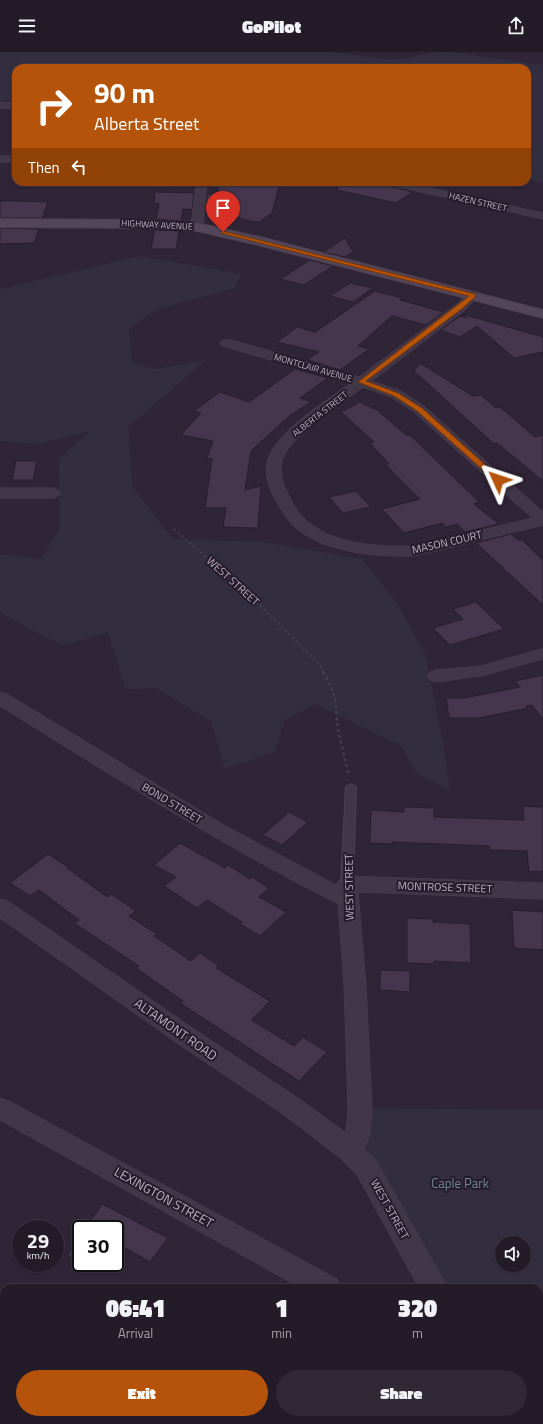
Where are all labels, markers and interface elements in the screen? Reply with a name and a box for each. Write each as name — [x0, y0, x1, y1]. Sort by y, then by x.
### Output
text: GoPilot — [242, 13, 301, 40]
icon: menu — [16, 15, 38, 37]
icon: share — [505, 15, 527, 37]
text: 90 m — [94, 71, 155, 114]
icon: right — [28, 80, 80, 132]
text: Alberta Street — [94, 110, 199, 137]
text: Then — [28, 156, 60, 179]
icon: left — [68, 156, 90, 178]
street label: HAZEN STREET — [448, 189, 509, 215]
pin — [206, 191, 240, 232]
icon: arrive — [212, 197, 234, 219]
street label: HIGHWAY AVENUE — [121, 216, 193, 233]
street label: MONTCLAIR AVENUE — [273, 350, 354, 385]
street label: ALBERTA STREET — [289, 388, 350, 439]
position arrow — [477, 459, 519, 501]
street label: MASON COURT — [410, 526, 484, 558]
street label: WEST STREET — [203, 553, 263, 609]
street label: BOND STREET — [139, 779, 205, 827]
street label: WEST STREET — [340, 853, 358, 920]
street label: MONTROSE STREET — [397, 877, 493, 897]
street label: ALTAMONT ROAD — [130, 993, 222, 1065]
street label: LEXINGTON STREET — [111, 1161, 217, 1233]
park label: Caple Park — [431, 1173, 489, 1193]
street label: WEST STREET — [367, 1176, 413, 1242]
speed limit sign: 30 — [72, 1220, 124, 1272]
text: 29 — [27, 1225, 49, 1256]
map controls — [495, 1236, 531, 1272]
button: sound — [495, 1236, 531, 1272]
text: km/h — [27, 1248, 49, 1263]
text: 06:41 — [106, 1290, 165, 1326]
text: 1 — [275, 1290, 288, 1326]
text: 320 — [398, 1290, 437, 1326]
text: Arrival — [118, 1323, 153, 1343]
text: min — [271, 1323, 292, 1343]
text: m — [412, 1323, 423, 1343]
button: Exit — [16, 1370, 268, 1416]
button: Share — [276, 1370, 527, 1416]

